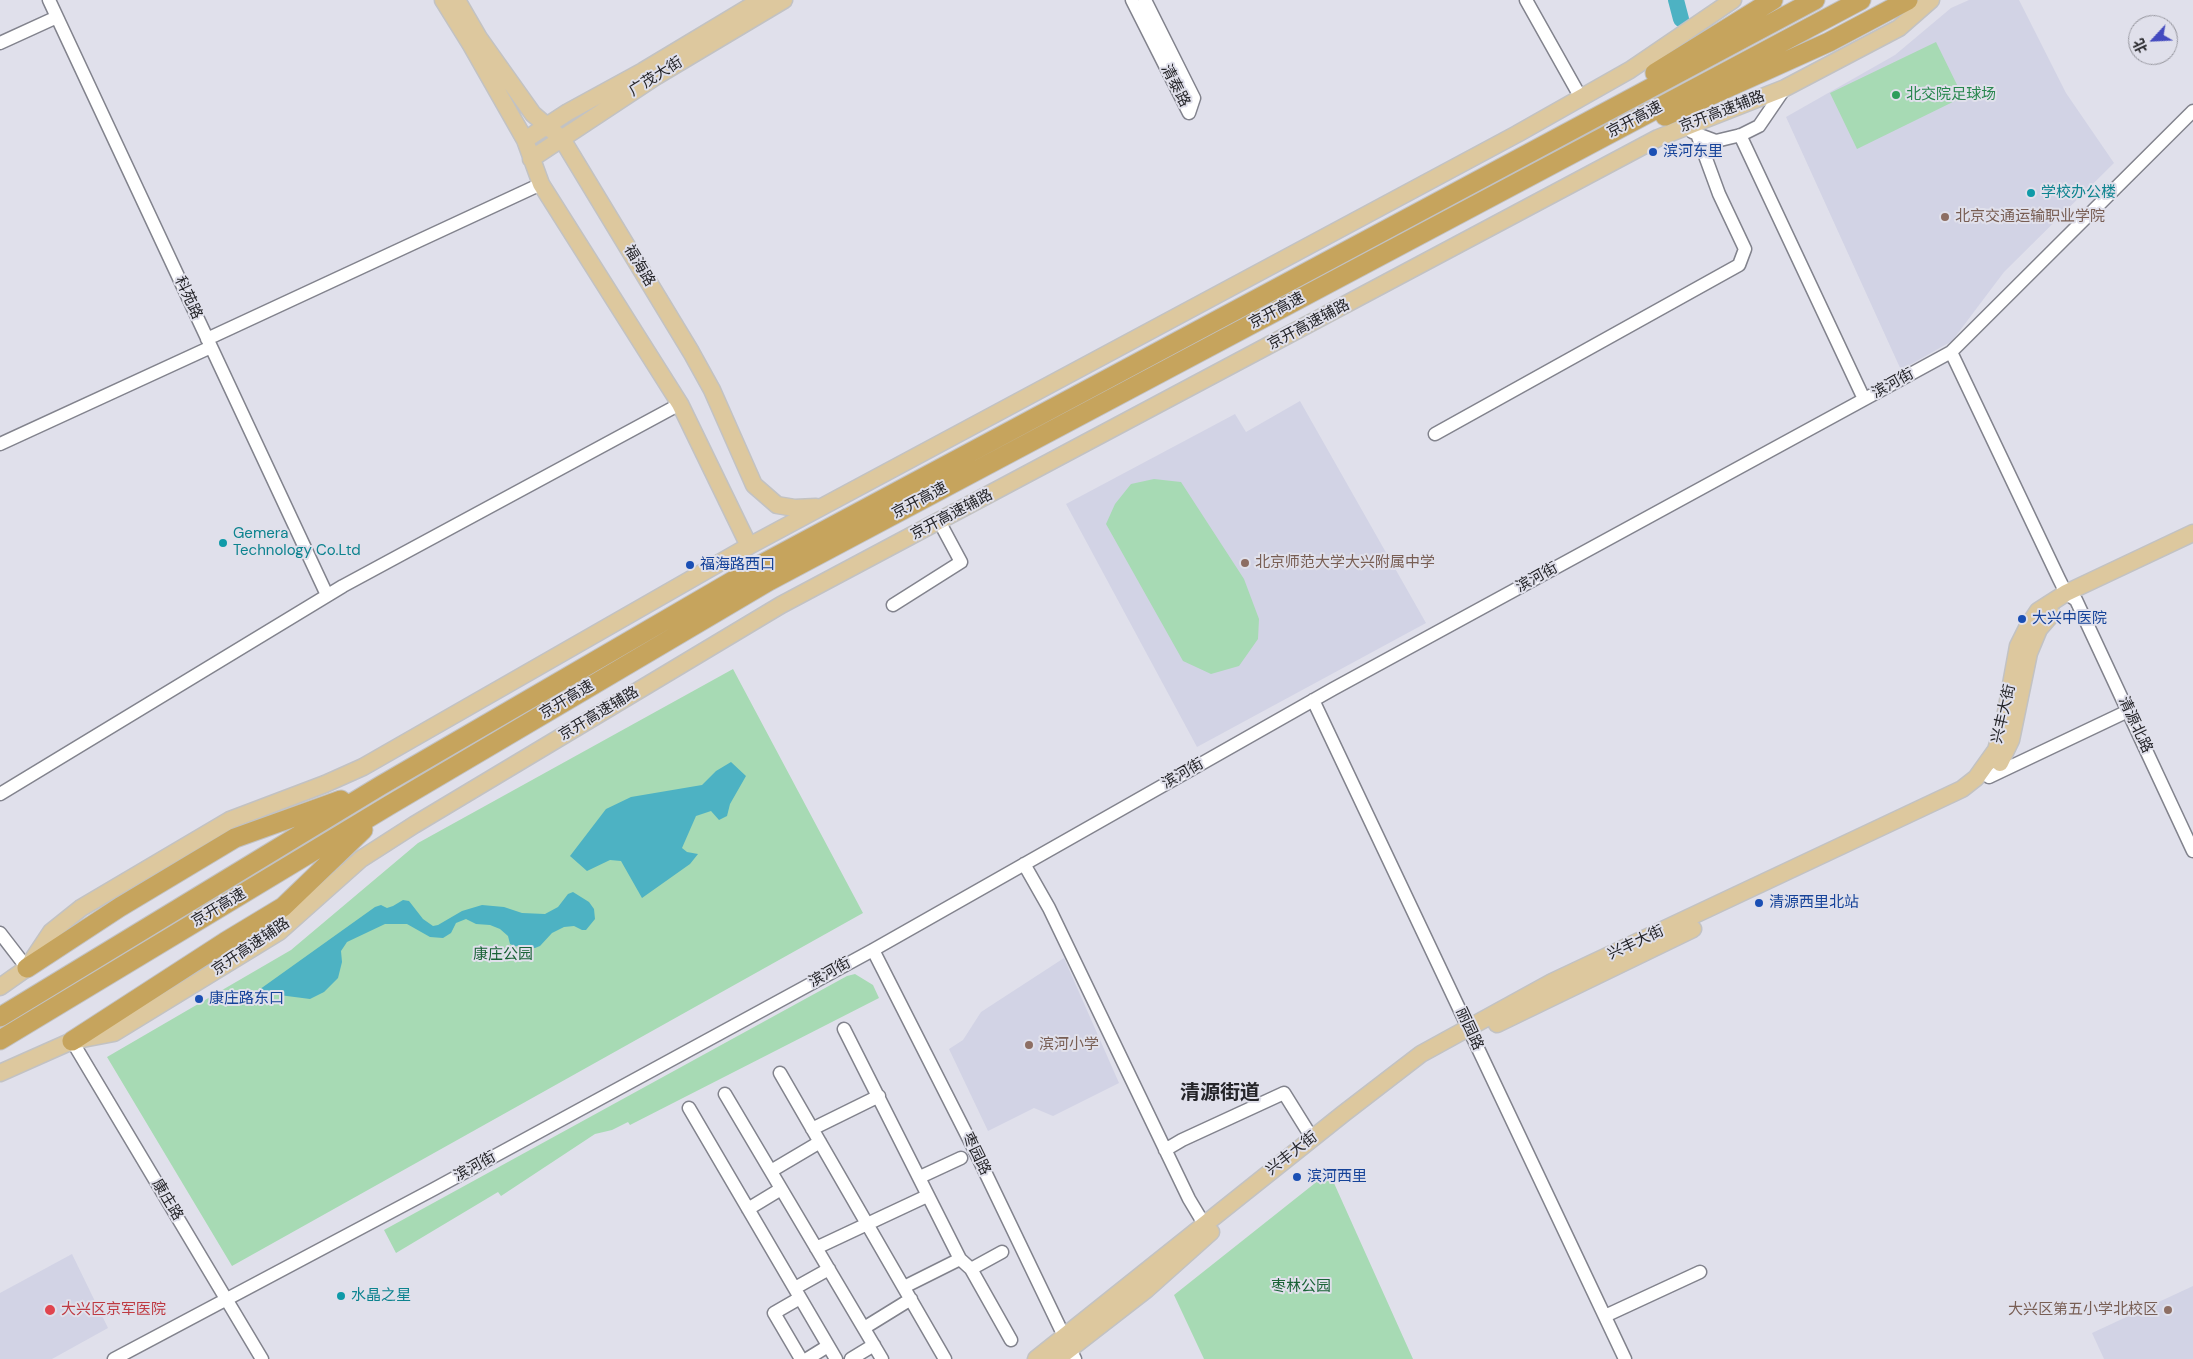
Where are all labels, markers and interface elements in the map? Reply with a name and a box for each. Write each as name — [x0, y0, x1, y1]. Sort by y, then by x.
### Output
north arrow — [2128, 15, 2178, 65]
text: 北 — [2129, 36, 2151, 56]
street label: 广茂大街 — [626, 53, 686, 101]
street label: 清泰路 — [1157, 62, 1193, 110]
place label: 北交院足球场 — [1906, 86, 1996, 104]
street label: 京开高速辅路 — [1677, 87, 1767, 137]
marker: 北交院足球场 — [1890, 89, 1902, 101]
street label: 京开高速 — [1604, 98, 1666, 142]
place label: 滨河东里 — [1663, 143, 1723, 161]
marker: 滨河东里 — [1647, 146, 1659, 158]
place label: 学校办公楼 — [2041, 184, 2116, 202]
marker: 学校办公楼 — [2025, 187, 2037, 199]
place label: 北京交通运输职业学院 — [1955, 208, 2105, 226]
marker: 北京交通运输职业学院 — [1939, 211, 1951, 223]
street label: 福海路 — [620, 242, 658, 290]
street label: 科苑路 — [170, 274, 206, 322]
street label: 京开高速 — [1246, 289, 1308, 333]
street label: 京开高速辅路 — [1265, 296, 1353, 354]
street label: 滨河街 — [1869, 365, 1917, 403]
street label: 京开高速 — [889, 479, 951, 523]
street label: 京开高速辅路 — [908, 486, 996, 544]
place label: Gemera Technology Co.Ltd — [233, 525, 361, 560]
marker: Gemera Technology Co.Ltd — [217, 537, 229, 549]
place label: 北京师范大学大兴附属中学 — [1255, 554, 1435, 572]
place label: 福海路西口 — [700, 556, 775, 574]
marker: 北京师范大学大兴附属中学 — [1239, 557, 1251, 569]
marker: 福海路西口 — [684, 559, 696, 571]
street label: 滨河街 — [1513, 559, 1561, 597]
place label: 大兴中医院 — [2032, 610, 2107, 628]
marker: 大兴中医院 — [2016, 613, 2028, 625]
street label: 京开高速 — [537, 677, 597, 723]
street label: 京开高速辅路 — [556, 683, 642, 745]
street label: 兴丰大街 — [1988, 683, 2020, 745]
street label: 清源北路 — [2114, 694, 2156, 756]
street label: 滨河街 — [1159, 755, 1207, 793]
street label: 京开高速 — [189, 885, 249, 931]
place label: 清源西里北站 — [1769, 894, 1859, 912]
marker: 清源西里北站 — [1753, 897, 1765, 909]
street label: 京开高速辅路 — [209, 914, 293, 980]
street label: 兴丰大街 — [1605, 922, 1667, 964]
park label: 康庄公园 — [473, 946, 533, 964]
street label: 滨河街 — [806, 954, 854, 992]
place label: 康庄路东口 — [209, 990, 284, 1008]
marker: 康庄路东口 — [193, 993, 205, 1005]
street label: 丽园路 — [1451, 1005, 1487, 1053]
place label: 滨河小学 — [1039, 1036, 1099, 1054]
marker: 滨河小学 — [1023, 1039, 1035, 1051]
district label: 清源街道 — [1180, 1082, 1260, 1106]
street label: 兴丰大街 — [1263, 1128, 1321, 1180]
street label: 枣园路 — [958, 1130, 994, 1178]
street label: 滨河街 — [451, 1148, 499, 1186]
place label: 滨河西里 — [1307, 1168, 1367, 1186]
marker: 滨河西里 — [1291, 1171, 1303, 1183]
street label: 康庄路 — [148, 1176, 186, 1224]
park label: 枣林公园 — [1271, 1278, 1331, 1296]
place label: 水晶之星 — [351, 1287, 411, 1305]
marker: 水晶之星 — [335, 1290, 347, 1302]
place label: 大兴区京军医院 — [61, 1301, 166, 1319]
place label: 大兴区第五小学北校区 — [2008, 1301, 2158, 1319]
marker: 大兴区京军医院 — [43, 1303, 57, 1317]
marker: 大兴区第五小学北校区 — [2162, 1304, 2174, 1316]

